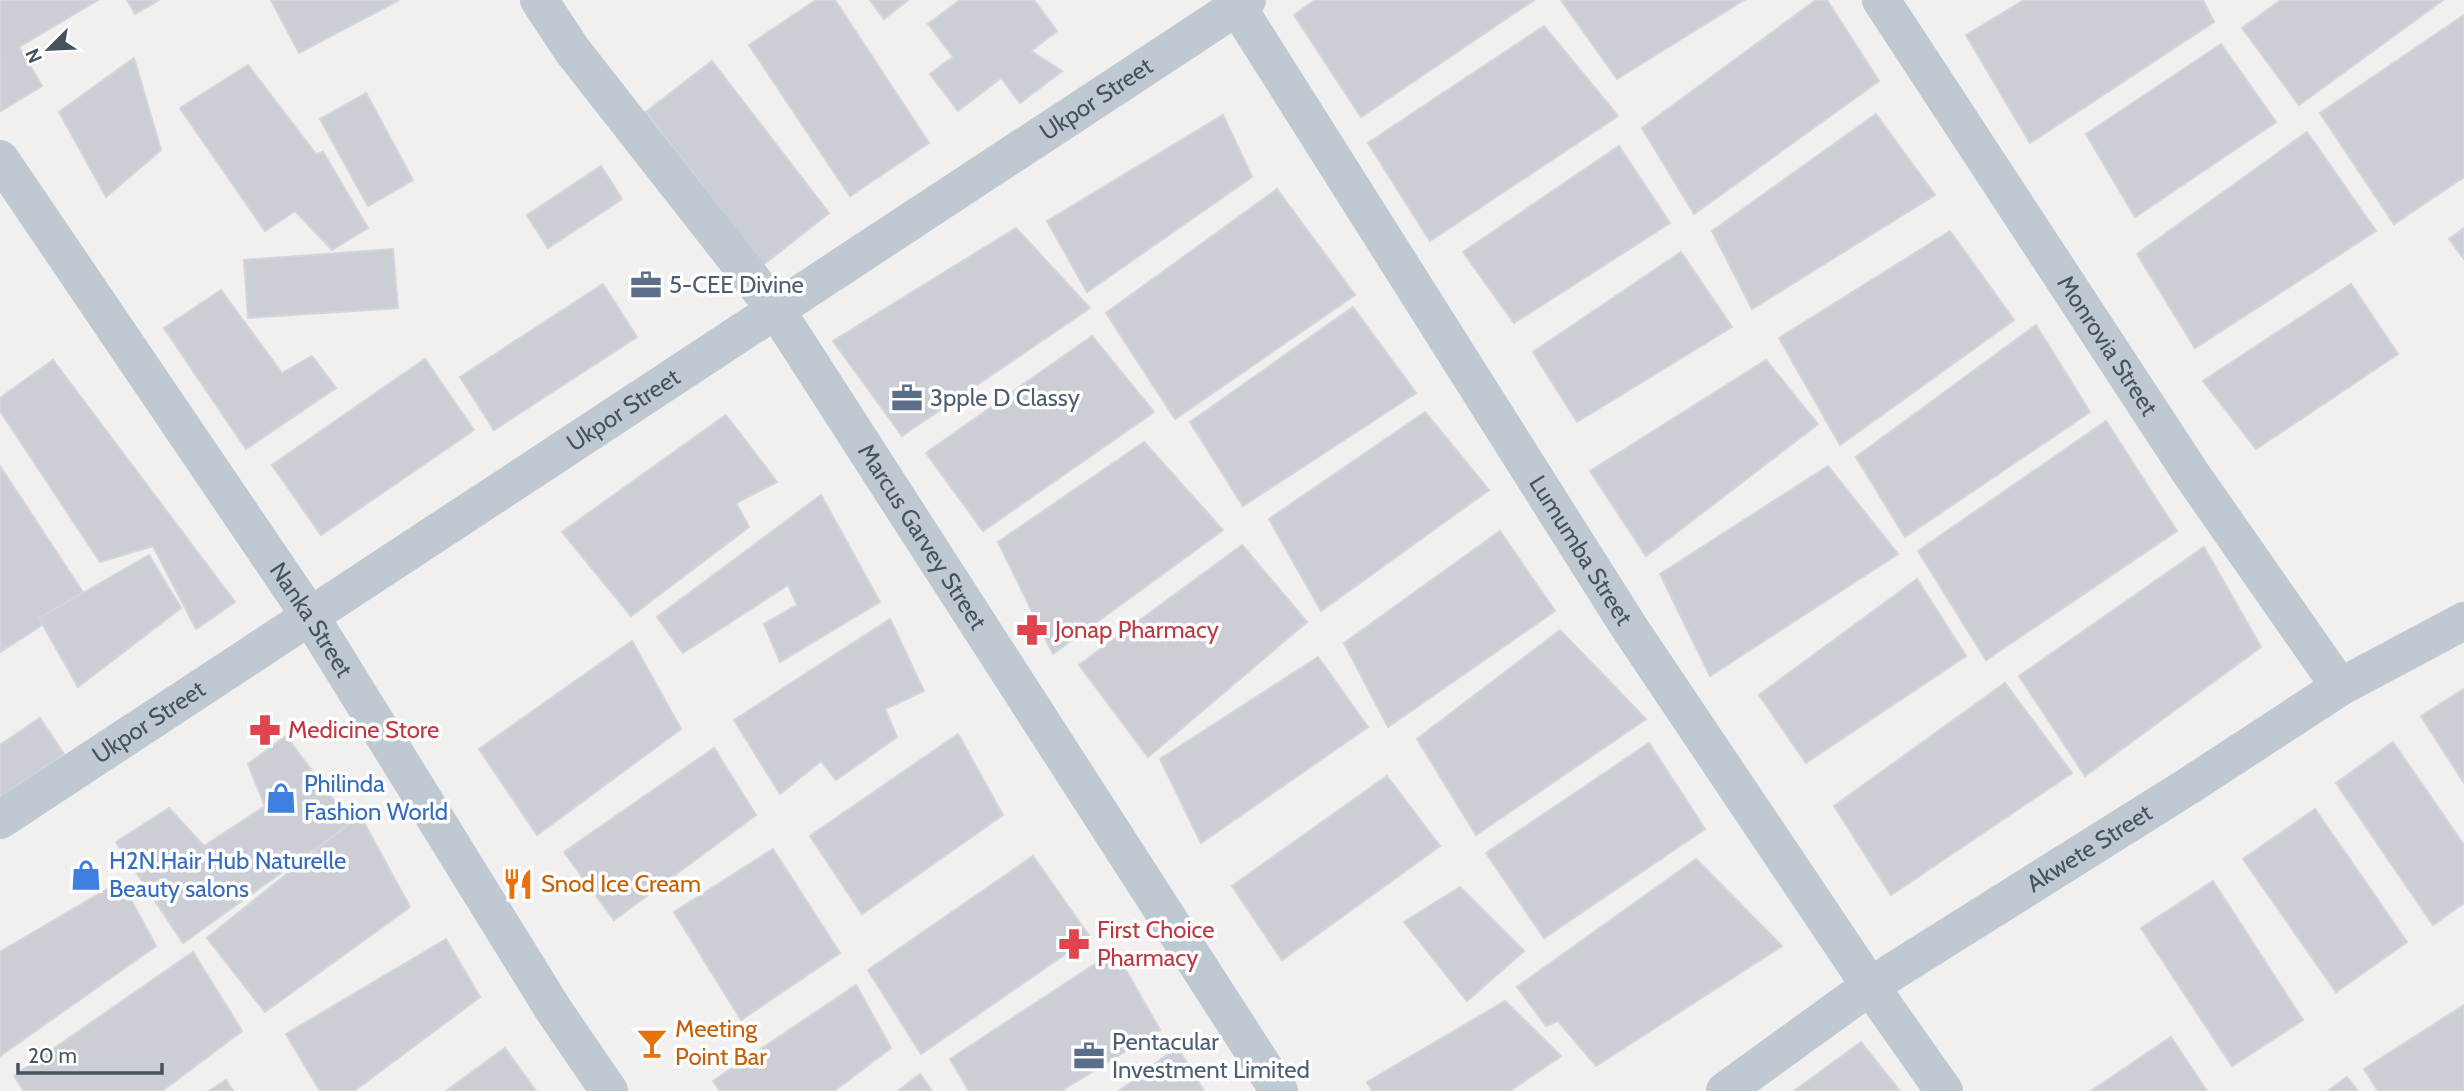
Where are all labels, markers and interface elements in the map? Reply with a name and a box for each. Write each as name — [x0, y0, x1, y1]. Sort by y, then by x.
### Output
north arrow — [14, 14, 84, 84]
text: N — [21, 45, 47, 67]
street label: Ukpor Street — [1034, 51, 1158, 146]
office icon: 5-CEE Divine — [629, 268, 663, 302]
place label: 5-CEE Divine — [669, 270, 804, 299]
street label: Monrovia Street — [2051, 270, 2164, 421]
street label: Ukpor Street — [561, 362, 685, 457]
office icon: 3pple D Classy — [890, 381, 924, 415]
place label: 3pple D Classy — [930, 383, 1080, 412]
street label: Marcus Garvey Street — [852, 438, 993, 635]
street label: Lumumba Street — [1523, 470, 1639, 630]
street label: Nanka Street — [264, 557, 359, 682]
pharmacy icon: Jonap Pharmacy — [1015, 613, 1049, 647]
place label: Jonap Pharmacy — [1054, 615, 1219, 644]
street label: Ukpor Street — [87, 674, 210, 769]
pharmacy icon: Medicine Store — [248, 713, 282, 747]
place label: Medicine Store — [288, 715, 439, 744]
place label: Philinda Fashion World — [304, 769, 448, 826]
shop icon: Philinda Fashion World — [264, 781, 298, 815]
street label: Akwete Street — [2021, 798, 2157, 898]
place label: H2N.Hair Hub Naturelle Beauty salons — [109, 846, 346, 903]
shop icon: H2N.Hair Hub Naturelle Beauty salons — [69, 858, 103, 892]
restaurant icon: Snod Ice Cream — [501, 867, 535, 901]
place label: Snod Ice Cream — [541, 869, 701, 898]
place label: First Choice Pharmacy — [1097, 915, 1215, 972]
pharmacy icon: First Choice Pharmacy — [1057, 927, 1091, 961]
place label: Meeting Point Bar — [675, 1014, 767, 1071]
bar icon: Meeting Point Bar — [635, 1026, 669, 1060]
place label: Pentacular Investment Limited — [1112, 1027, 1310, 1084]
scale bar — [18, 1032, 161, 1076]
office icon: Pentacular Investment Limited — [1072, 1039, 1106, 1073]
text: 20 m — [28, 1043, 77, 1068]

